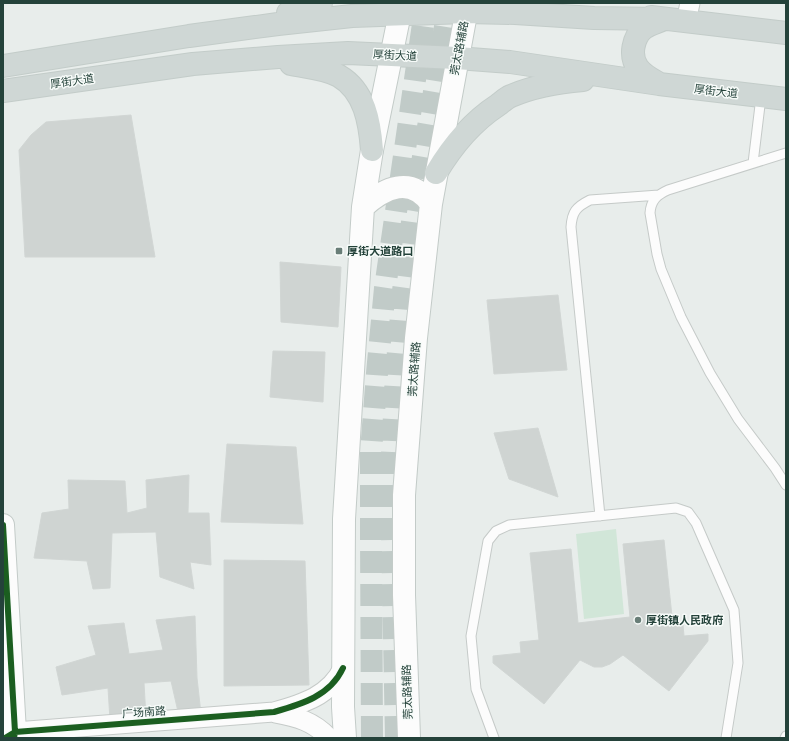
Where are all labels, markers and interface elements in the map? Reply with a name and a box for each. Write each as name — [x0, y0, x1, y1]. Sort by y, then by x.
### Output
street label: 莞太路辅路 — [447, 20, 471, 76]
street label: 厚街大道 — [373, 47, 417, 63]
street label: 厚街大道 — [49, 71, 95, 91]
street label: 厚街大道 — [693, 81, 739, 101]
place label: 厚街大道路口 — [347, 244, 413, 258]
marker: 厚街大道路口 — [334, 246, 344, 256]
street label: 莞太路辅路 — [405, 341, 423, 397]
place label: 厚街镇人民政府 — [646, 613, 723, 627]
marker: 厚街镇人民政府 — [633, 615, 643, 625]
street label: 莞太路辅路 — [399, 664, 415, 720]
street label: 广场南路 — [122, 703, 166, 721]

